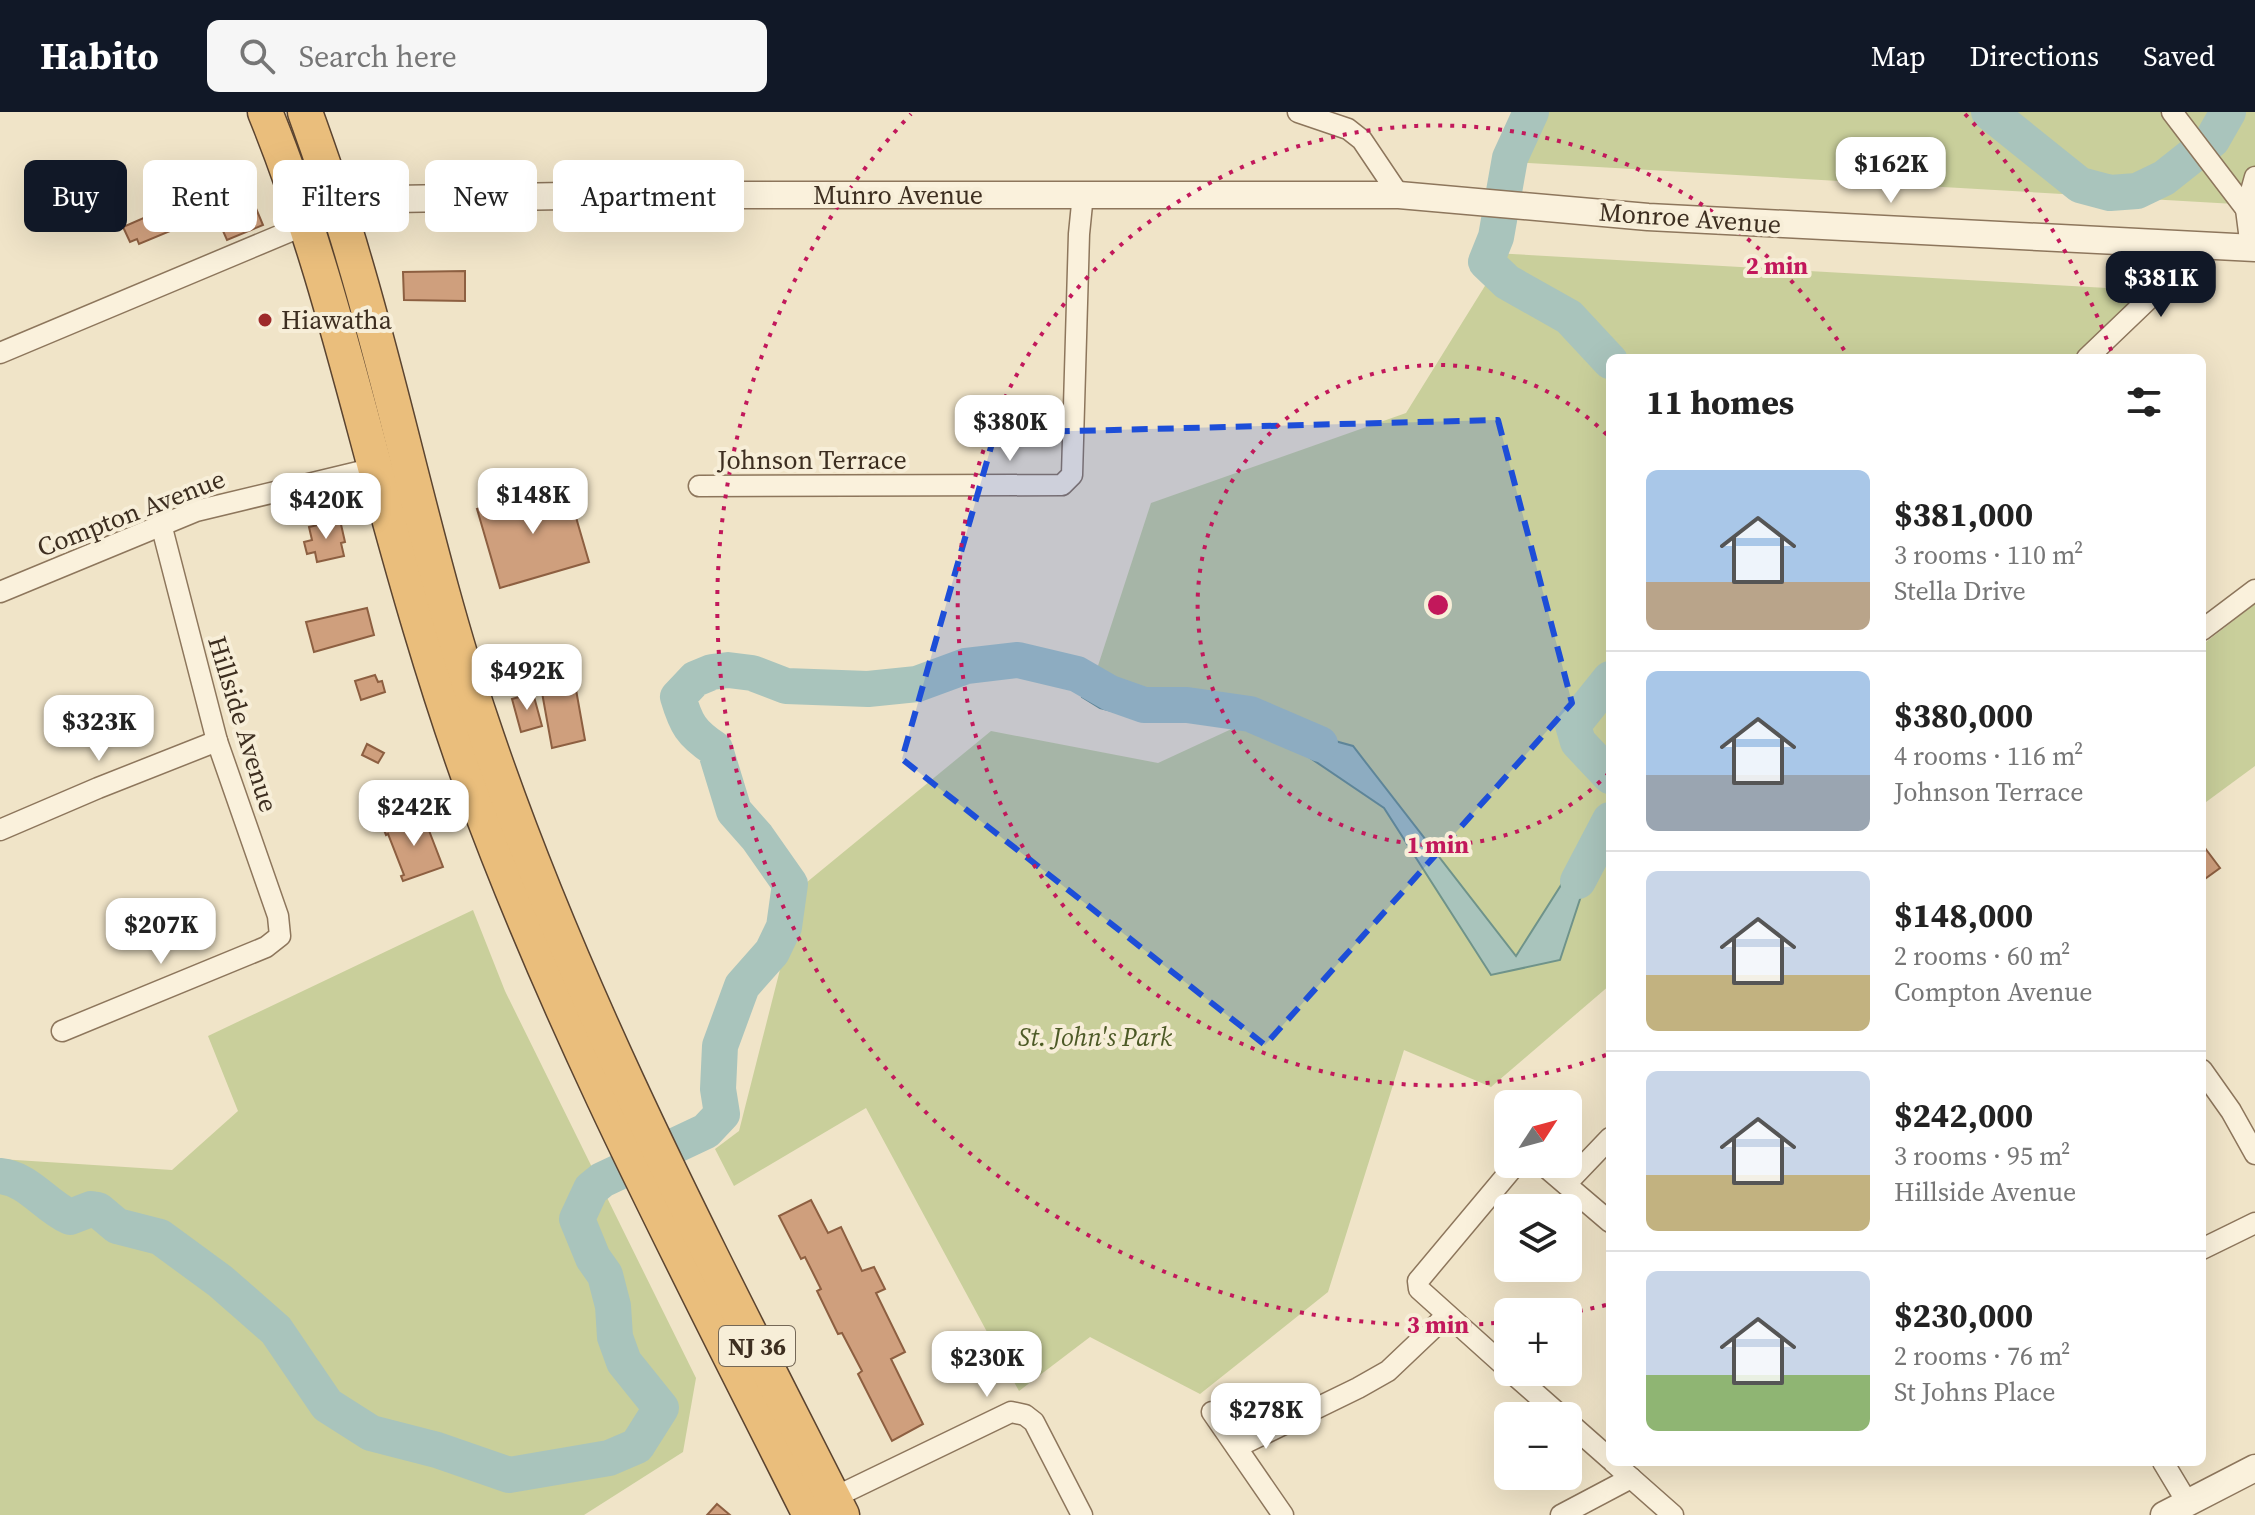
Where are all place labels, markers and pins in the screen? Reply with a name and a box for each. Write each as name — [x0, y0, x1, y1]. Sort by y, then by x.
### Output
pin: $162K — [1835, 137, 1947, 205]
pin: $381K — [2105, 251, 2217, 319]
place label: Hiawatha — [281, 302, 393, 338]
marker: Hiawatha — [256, 311, 274, 329]
pin: $380K — [954, 395, 1066, 463]
pin: $148K — [477, 468, 589, 536]
pin: $420K — [270, 473, 382, 541]
centre of rings — [1424, 591, 1452, 619]
pin: $492K — [471, 644, 583, 712]
pin: $323K — [43, 695, 155, 763]
pin: $242K — [358, 780, 470, 848]
pin: $207K — [105, 898, 217, 966]
pin: $230K — [931, 1331, 1043, 1399]
pin: $278K — [1210, 1383, 1322, 1451]

